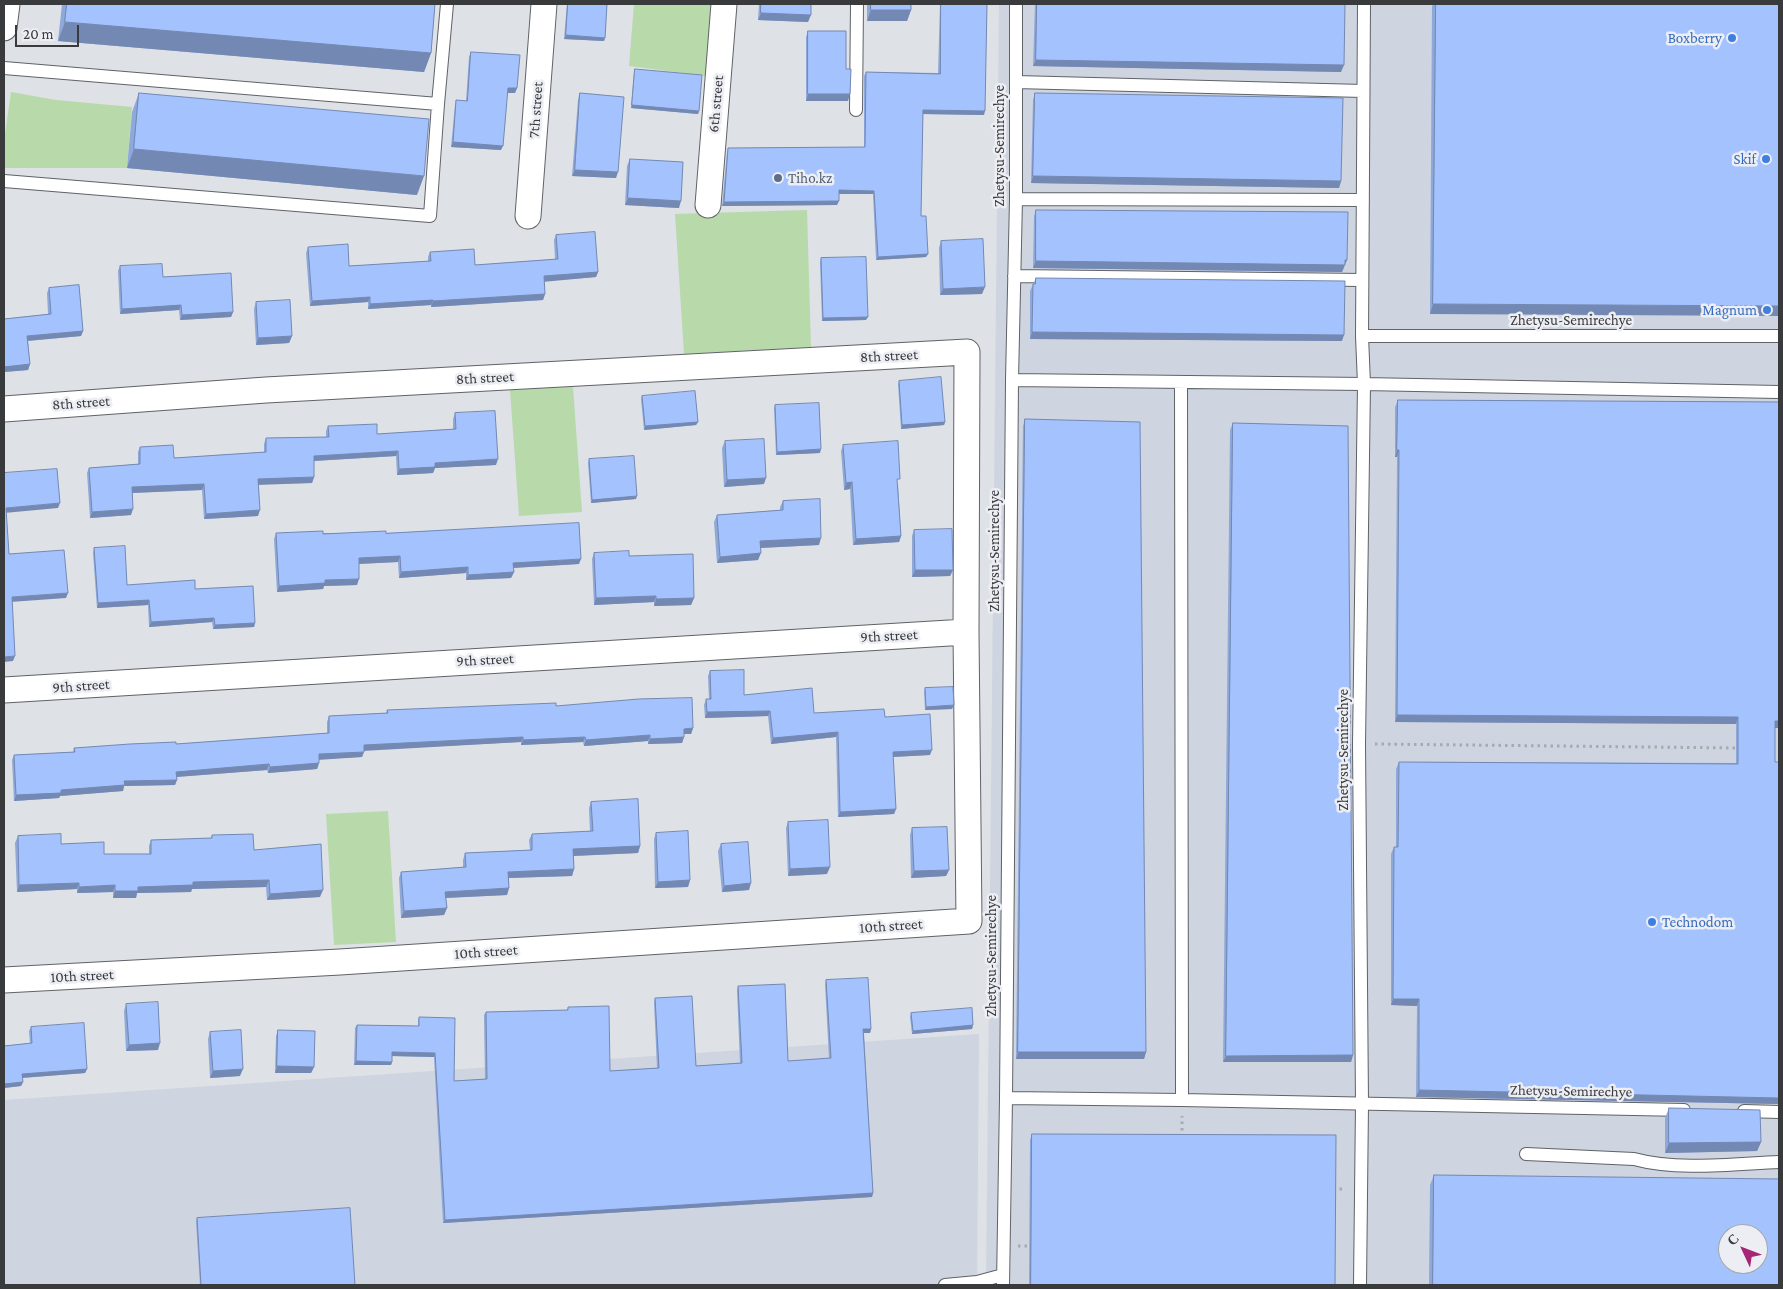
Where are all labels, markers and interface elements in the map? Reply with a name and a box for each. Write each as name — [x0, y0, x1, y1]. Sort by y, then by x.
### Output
scale bar — [18, 15, 81, 47]
text: 20 m — [23, 26, 54, 42]
place label: Boxberry — [1668, 29, 1722, 47]
marker: Boxberry — [1726, 32, 1738, 44]
street label: 6th street — [705, 75, 727, 133]
street label: 7th street — [525, 81, 547, 139]
street label: Zhetysu-Semirechye — [990, 85, 1008, 207]
place label: Skif — [1733, 150, 1756, 168]
marker: Skif — [1760, 153, 1772, 165]
place label: Tiho.kz — [788, 169, 832, 187]
marker: Tiho.kz — [772, 172, 784, 184]
place label: Magnum — [1702, 301, 1757, 319]
marker: Magnum — [1761, 304, 1773, 316]
street label: Zhetysu-Semirechye — [1510, 311, 1632, 329]
street label: 8th street — [860, 345, 918, 367]
street label: 8th street — [456, 367, 514, 389]
street label: 8th street — [52, 392, 110, 414]
street label: Zhetysu-Semirechye — [985, 490, 1003, 612]
street label: 9th street — [860, 626, 918, 646]
street label: 9th street — [456, 650, 514, 670]
street label: 9th street — [52, 675, 110, 697]
street label: Zhetysu-Semirechye — [1334, 689, 1352, 811]
street label: Zhetysu-Semirechye — [982, 895, 1000, 1017]
place label: Technodom — [1662, 913, 1733, 931]
street label: 10th street — [859, 915, 923, 937]
marker: Technodom — [1646, 916, 1658, 928]
street label: 10th street — [454, 941, 518, 963]
street label: 10th street — [50, 965, 114, 987]
street label: Zhetysu-Semirechye — [1510, 1081, 1632, 1101]
north arrow — [1718, 1224, 1768, 1274]
text: С — [1723, 1230, 1742, 1249]

